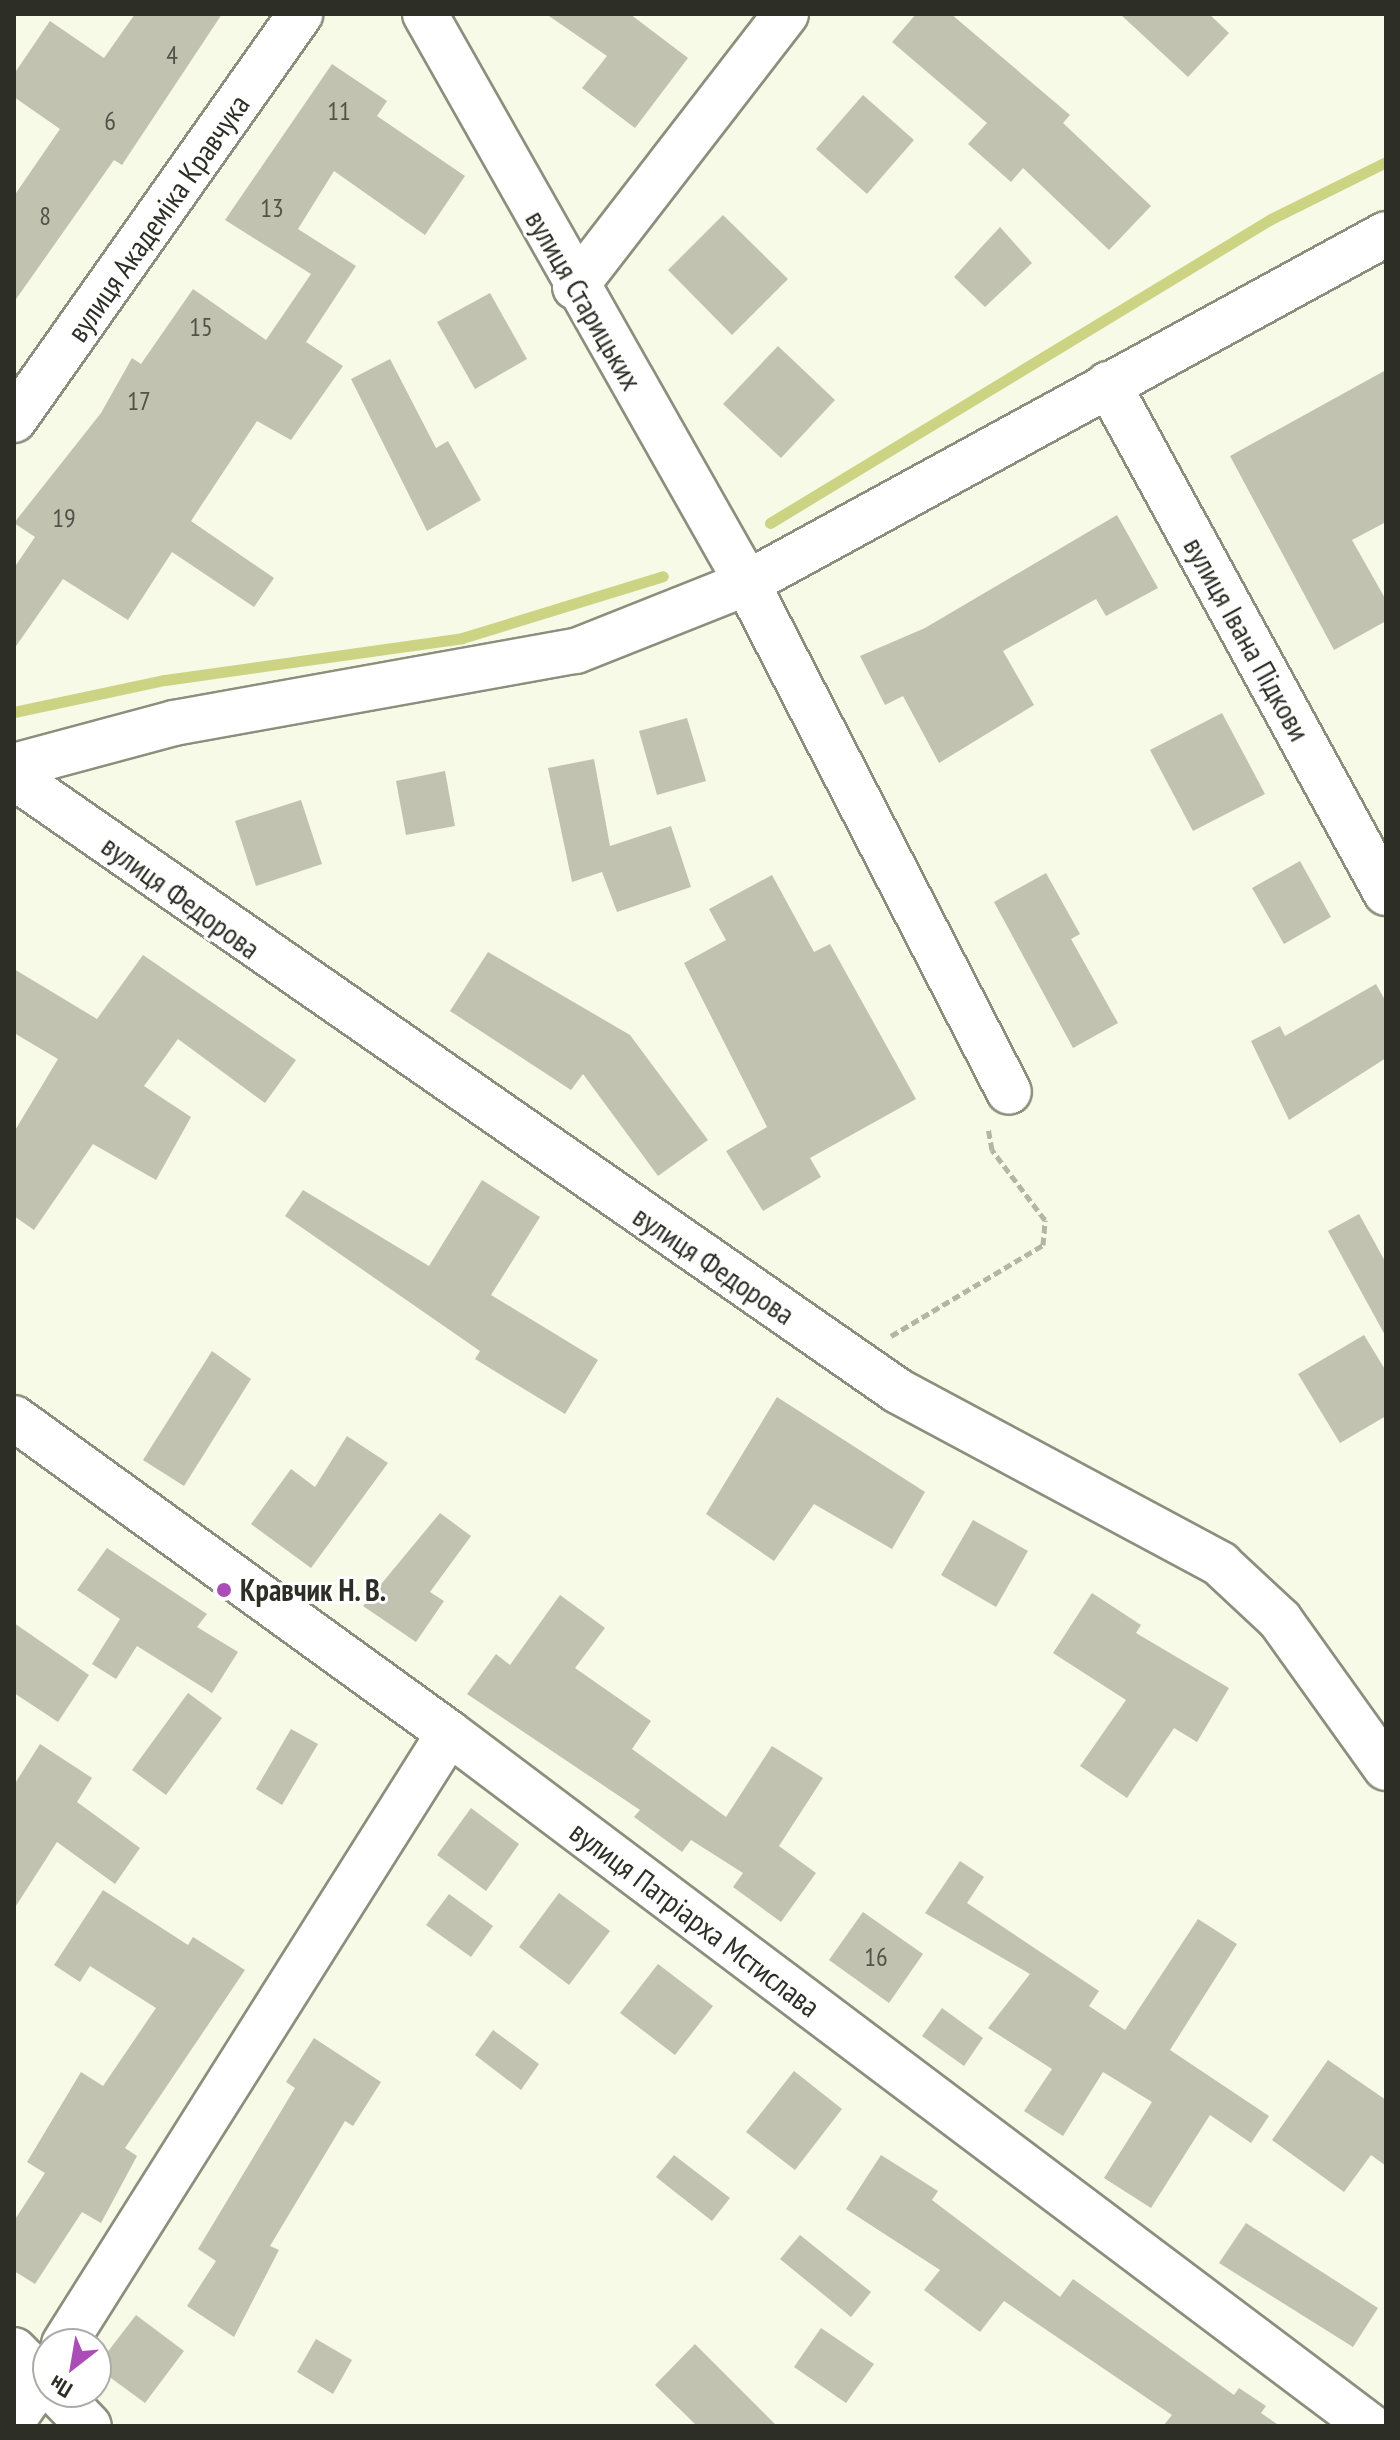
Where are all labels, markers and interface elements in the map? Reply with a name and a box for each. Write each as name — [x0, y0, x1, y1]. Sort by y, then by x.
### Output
house number: 4 — [166, 39, 178, 71]
street label: вулиця Академіка Кравчука — [59, 87, 257, 349]
house number: 11 — [327, 95, 351, 127]
house number: 6 — [104, 105, 116, 137]
house number: 13 — [260, 192, 284, 224]
house number: 8 — [39, 200, 51, 232]
street label: вулиця Старицьких — [518, 204, 650, 396]
house number: 15 — [189, 311, 213, 343]
house number: 17 — [127, 385, 151, 417]
house number: 19 — [52, 502, 76, 534]
street label: вулиця Івана Підкови — [1176, 531, 1318, 747]
street label: вулиця Федорова — [95, 828, 267, 966]
street label: вулиця Федорова — [627, 1198, 801, 1332]
place label: Кравчик Н. В. — [240, 1572, 388, 1608]
marker: Кравчик Н. В. — [215, 1581, 233, 1599]
street label: вулиця Патріарха Мстислава — [563, 1813, 827, 2025]
house number: 16 — [864, 1941, 888, 1973]
north arrow — [32, 2328, 112, 2408]
text: Пн — [44, 2369, 77, 2404]

